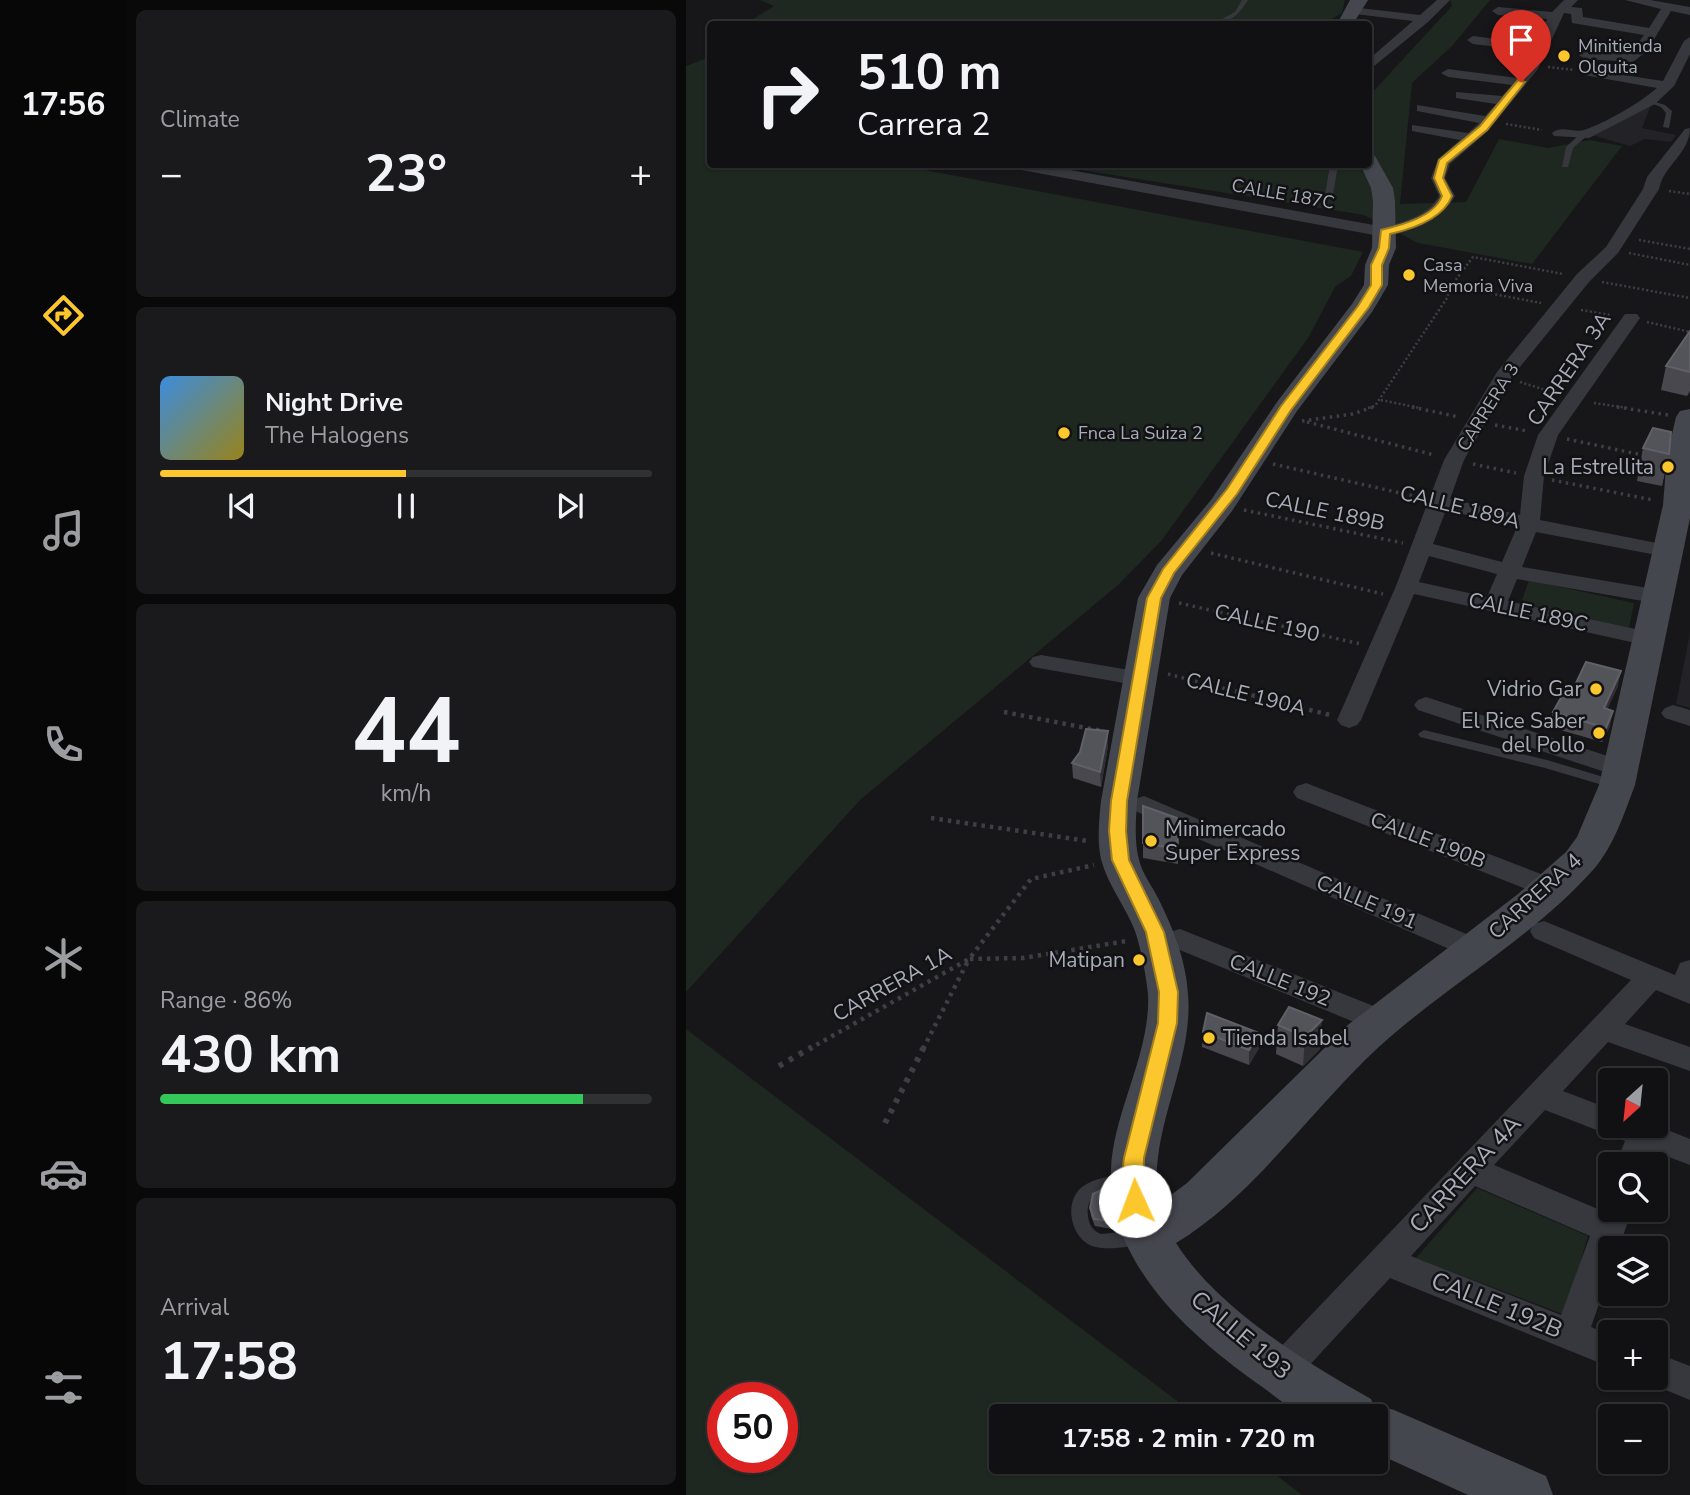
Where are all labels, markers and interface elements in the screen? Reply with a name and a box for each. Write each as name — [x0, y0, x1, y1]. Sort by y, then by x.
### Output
pin — [1491, 10, 1551, 82]
icon: arrive — [1502, 21, 1540, 59]
place label: Minitienda Olguita — [1578, 34, 1662, 79]
text: 510 m — [857, 39, 1001, 106]
marker: Minitienda Olguita — [1556, 48, 1572, 64]
icon: right — [742, 49, 833, 140]
text: 17:56 — [21, 83, 105, 126]
text: Carrera 2 — [857, 103, 990, 146]
text: Climate — [160, 104, 240, 135]
text: 23° — [365, 138, 447, 209]
text: − — [160, 149, 183, 200]
text: + — [629, 149, 652, 200]
street label: CALLE 187C — [1230, 173, 1336, 215]
place label: Casa Memoria Viva — [1423, 253, 1533, 298]
marker: Casa Memoria Viva — [1401, 267, 1417, 283]
icon: directions — [39, 291, 88, 340]
street label: CARRERA 3A — [1521, 307, 1617, 431]
street label: CARRERA 3 — [1451, 358, 1525, 456]
text: Night Drive — [265, 385, 403, 420]
text: The Halogens — [265, 420, 409, 451]
place label: Fnca La Suiza 2 — [1078, 421, 1203, 445]
marker: Fnca La Suiza 2 — [1056, 425, 1072, 441]
place label: La Estrellita — [1542, 453, 1654, 481]
marker: La Estrellita — [1660, 459, 1676, 475]
street label: CALLE 189A — [1397, 479, 1523, 535]
street label: CALLE 189B — [1263, 485, 1387, 537]
icon: previous — [223, 487, 261, 525]
icon: pause — [387, 487, 425, 525]
icon: next — [551, 487, 589, 525]
icon: music — [39, 506, 88, 555]
street label: CALLE 189C — [1466, 586, 1590, 638]
street label: CALLE 190 — [1212, 597, 1322, 649]
street label: CALLE 190A — [1183, 666, 1309, 722]
text: 44 — [351, 670, 461, 794]
place label: Vidrio Gar — [1486, 675, 1582, 703]
marker: Vidrio Gar — [1588, 681, 1604, 697]
place label: El Rice Saber del Pollo — [1461, 707, 1585, 759]
icon: phone — [39, 720, 88, 769]
marker: El Rice Saber del Pollo — [1591, 725, 1607, 741]
text: km/h — [381, 778, 431, 809]
street label: CALLE 190B — [1366, 805, 1490, 875]
place label: Minimercado Super Express — [1165, 815, 1300, 867]
marker: Minimercado Super Express — [1143, 833, 1159, 849]
street label: CARRERA 4 — [1482, 847, 1588, 945]
street label: CALLE 191 — [1312, 868, 1422, 936]
icon: climate — [39, 934, 88, 983]
street label: CARRERA 1A — [828, 940, 956, 1028]
place label: Matipan — [1048, 946, 1125, 974]
street label: CALLE 192 — [1225, 947, 1335, 1013]
marker: Matipan — [1131, 952, 1147, 968]
text: Range · 86% — [160, 985, 292, 1016]
text: 430 km — [160, 1019, 341, 1090]
place label: Tienda Isabel — [1223, 1024, 1349, 1052]
marker: Tienda Isabel — [1201, 1030, 1217, 1046]
north arrow — [1598, 1068, 1668, 1138]
map controls — [1598, 1068, 1668, 1474]
street label: CARRERA 4A — [1402, 1108, 1528, 1240]
icon: car — [39, 1149, 88, 1198]
button: search — [1598, 1152, 1668, 1222]
position arrow — [1098, 1164, 1172, 1238]
button: layers — [1598, 1236, 1668, 1306]
street label: CALLE 192B — [1427, 1264, 1567, 1346]
street label: CALLE 193 — [1184, 1283, 1298, 1387]
text: Arrival — [160, 1292, 229, 1323]
button: + — [1598, 1320, 1668, 1390]
text: 17:58 — [160, 1326, 298, 1397]
icon: filters — [39, 1363, 88, 1412]
speed limit sign: 50 — [707, 1382, 798, 1473]
button: − — [1598, 1404, 1668, 1474]
text: 17:58 · 2 min · 720 m — [1062, 1421, 1315, 1456]

